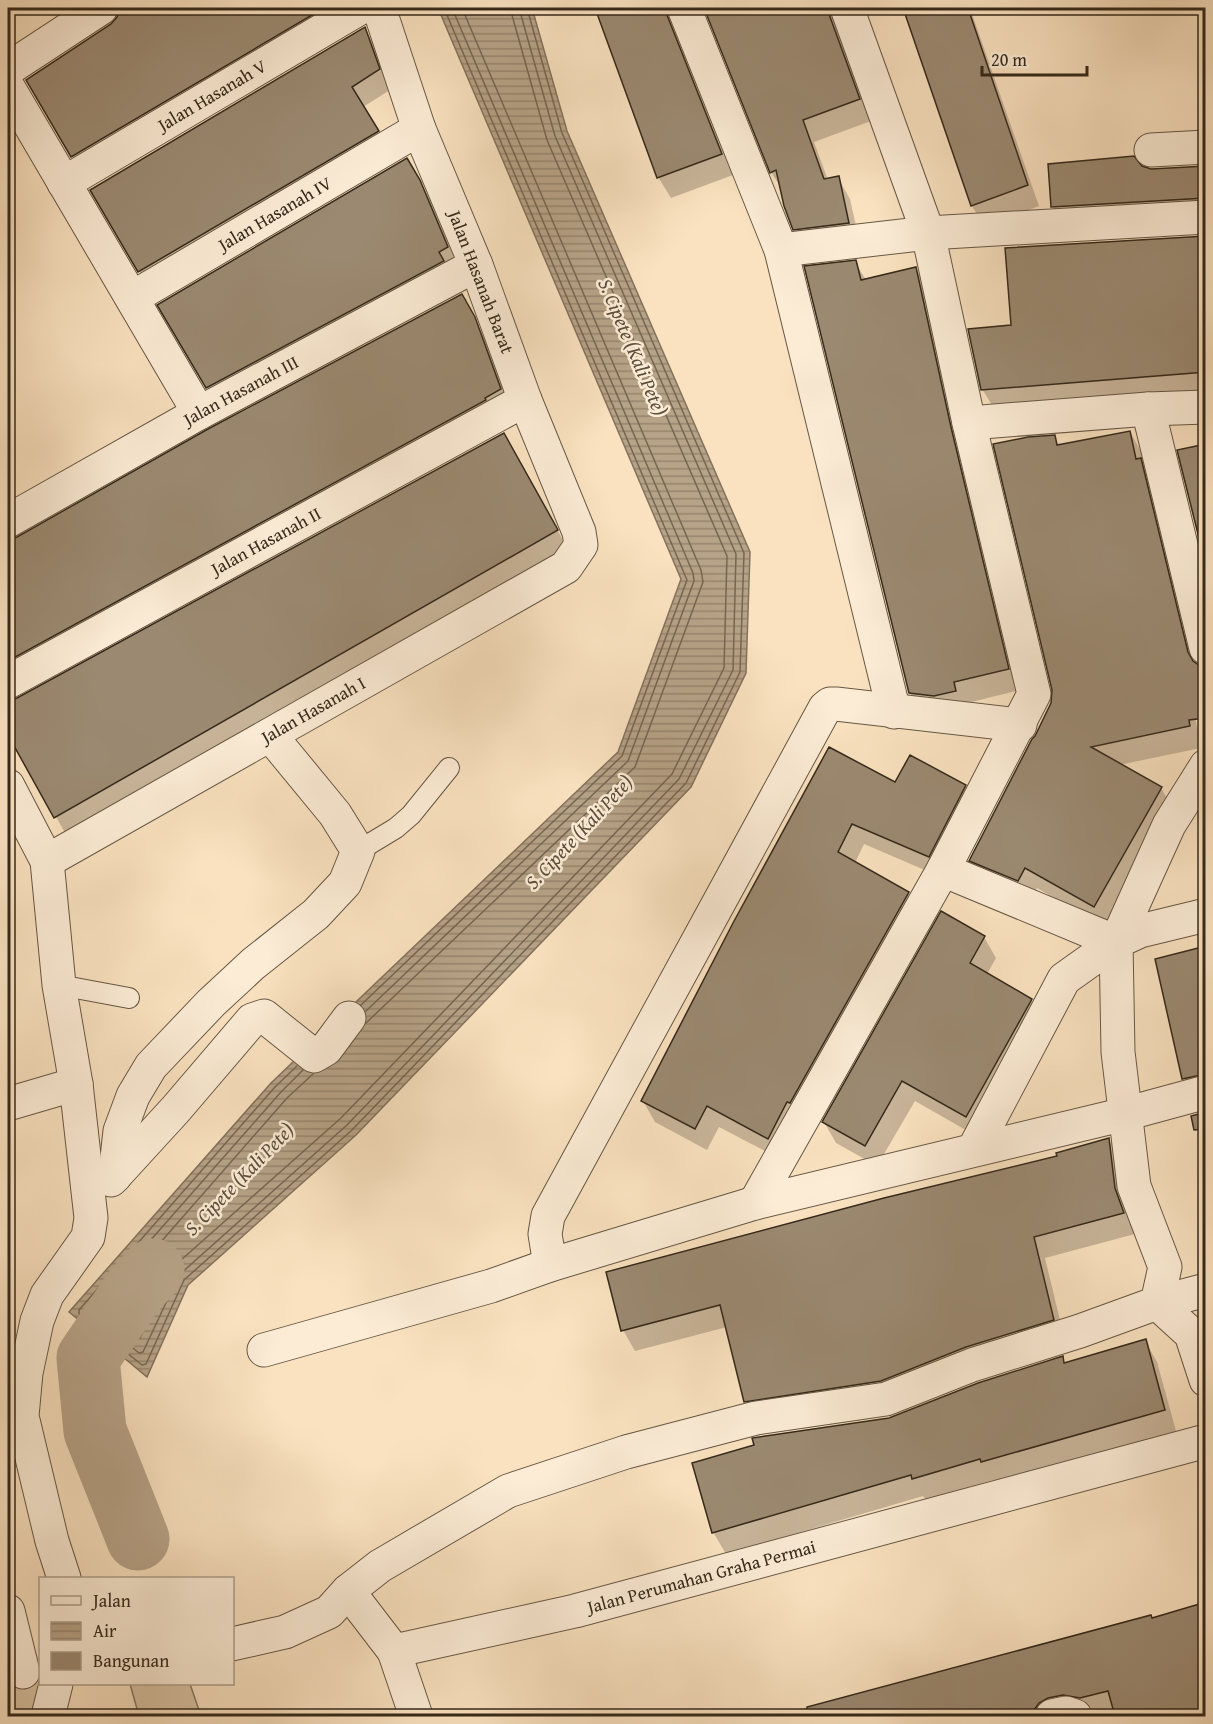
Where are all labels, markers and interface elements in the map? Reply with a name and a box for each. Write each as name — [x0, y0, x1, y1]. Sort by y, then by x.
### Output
scale bar — [982, 39, 1087, 77]
text: 20 m — [991, 46, 1027, 73]
street label: Jalan Hasanah V — [150, 52, 272, 139]
street label: Jalan Hasanah IV — [211, 169, 337, 258]
street label: Jalan Hasanah Barat — [441, 204, 521, 358]
water label: S. Cipete (Kali Pete) — [591, 274, 676, 420]
street label: Jalan Hasanah III — [176, 348, 303, 433]
street label: Jalan Hasanah II — [204, 500, 326, 583]
street label: Jalan Hasanah I — [254, 669, 370, 751]
water label: S. Cipete (Kali Pete) — [518, 768, 639, 895]
water label: S. Cipete (Kali Pete) — [177, 1116, 300, 1242]
street label: Jalan Perumahan Graha Permai — [582, 1533, 819, 1621]
legend — [39, 1577, 234, 1685]
text: Jalan — [91, 1587, 131, 1614]
text: Air — [93, 1617, 117, 1644]
text: Bangunan — [93, 1647, 169, 1674]

